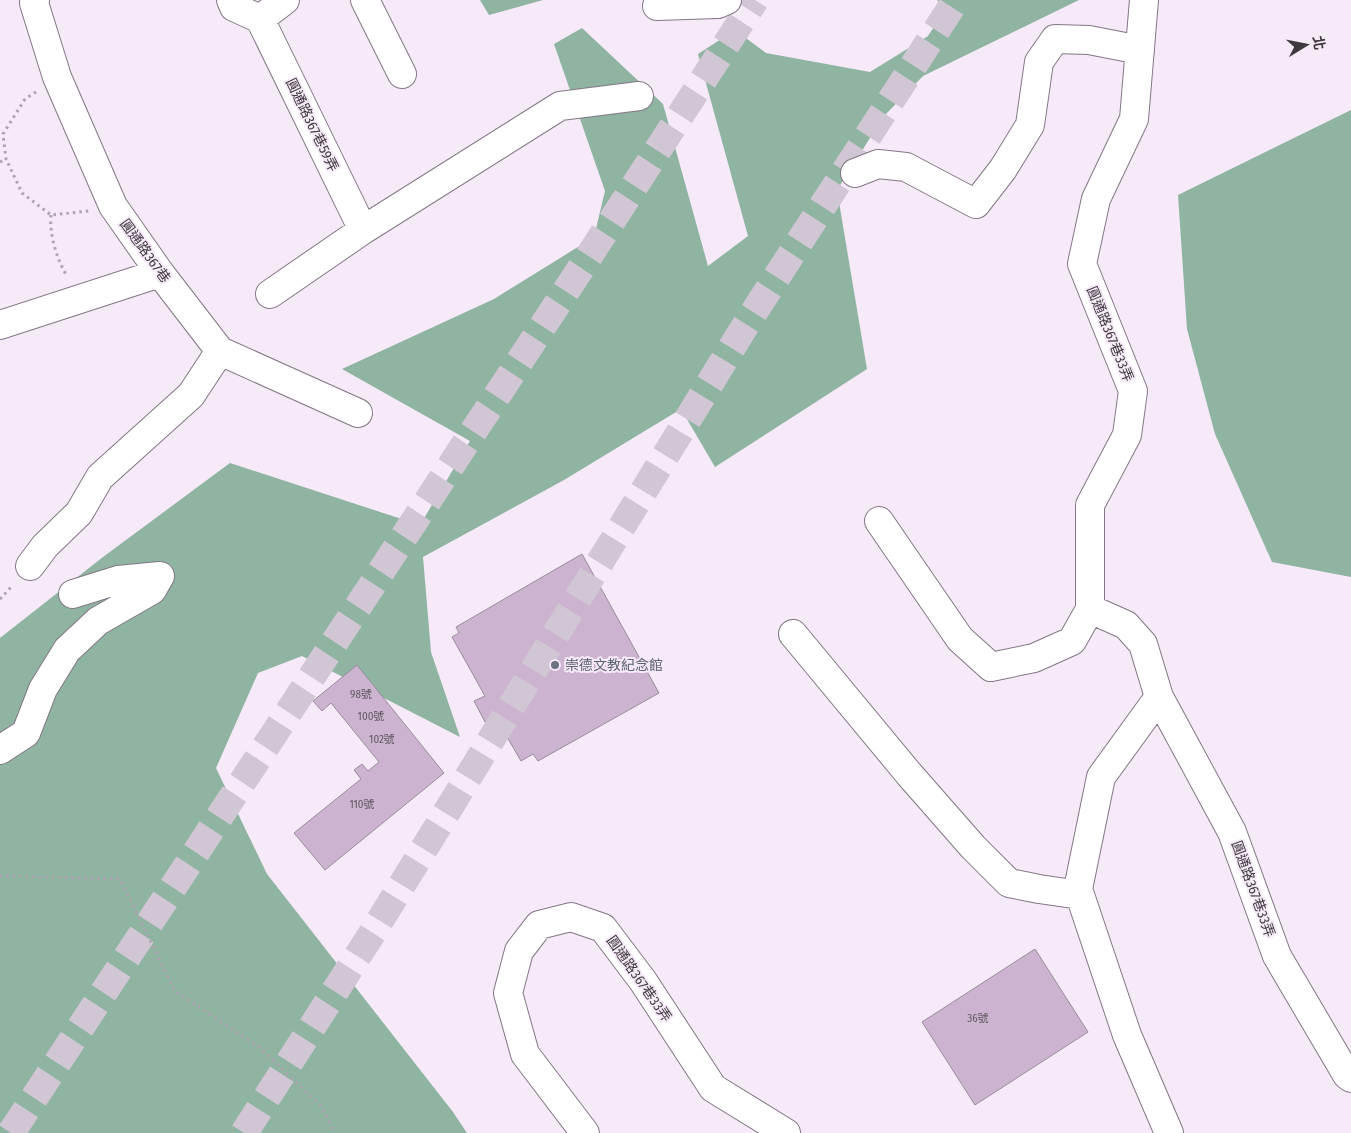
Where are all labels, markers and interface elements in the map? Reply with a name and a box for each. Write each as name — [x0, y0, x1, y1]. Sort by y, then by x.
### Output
north arrow — [1281, 20, 1331, 70]
text: 北 — [1309, 34, 1328, 51]
street label: 圓通路367巷59弄 — [282, 76, 342, 174]
street label: 圓通路367巷 — [116, 216, 174, 286]
street label: 圓通路367巷33弄 — [1083, 284, 1137, 384]
place label: 崇德文教紀念館 — [565, 657, 663, 674]
marker: 崇德文教紀念館 — [549, 659, 561, 671]
house number: 98號 — [350, 688, 372, 701]
house number: 100號 — [358, 710, 384, 723]
house number: 102號 — [369, 733, 395, 746]
house number: 110號 — [349, 798, 375, 811]
street label: 圓通路367巷33弄 — [1228, 839, 1278, 939]
street label: 圓通路367巷33弄 — [603, 933, 675, 1025]
house number: 36號 — [967, 1012, 989, 1025]

